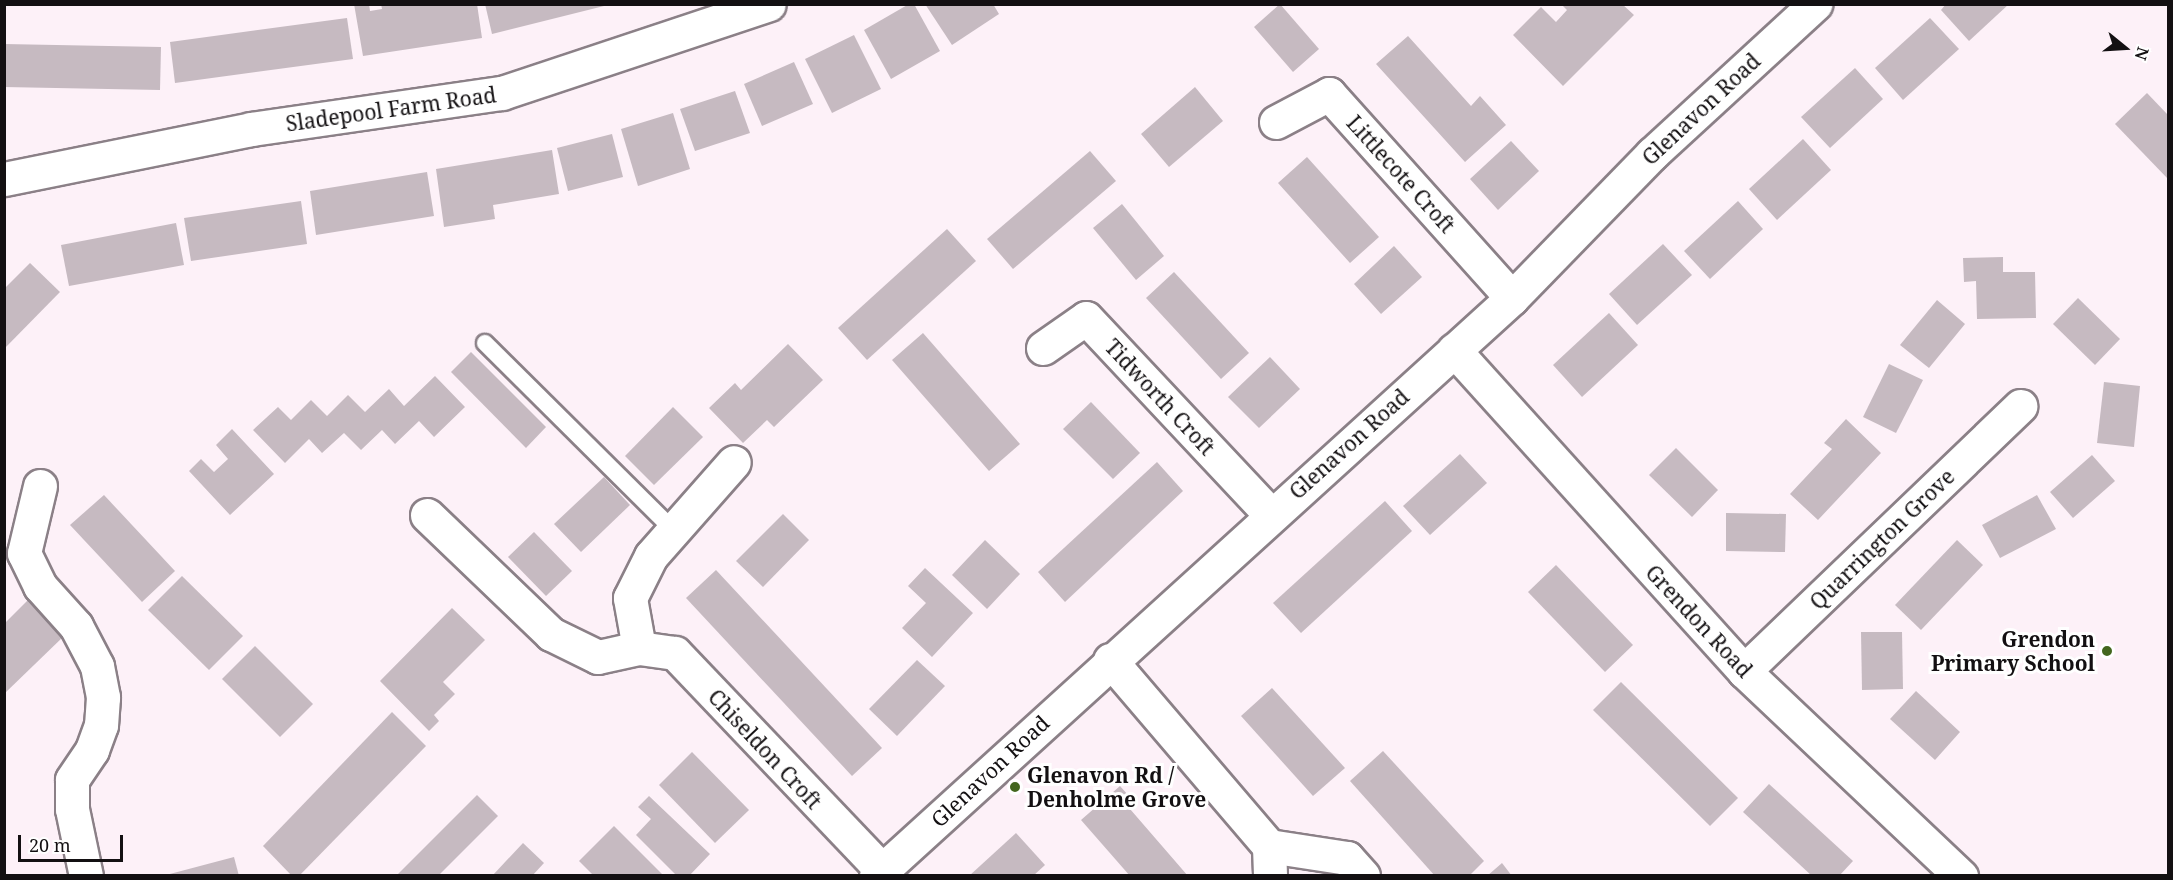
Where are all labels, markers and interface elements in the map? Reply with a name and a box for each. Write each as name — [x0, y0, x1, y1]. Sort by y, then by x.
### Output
north arrow — [2095, 18, 2155, 78]
text: N — [2130, 44, 2155, 63]
street label: Glenavon Road — [1637, 48, 1765, 170]
street label: Sladepool Farm Road — [284, 82, 498, 136]
street label: Littlecote Croft — [1342, 110, 1460, 238]
street label: Tidworth Croft — [1100, 334, 1220, 460]
street label: Glenavon Road — [1284, 384, 1414, 504]
street label: Quarrington Grove — [1805, 464, 1959, 614]
street label: Grendon Road — [1641, 560, 1757, 682]
place label: Grendon Primary School — [1931, 626, 2095, 676]
marker: Grendon Primary School — [2100, 644, 2114, 658]
street label: Chiseldon Croft — [703, 684, 827, 814]
street label: Glenavon Road — [926, 710, 1054, 832]
place label: Glenavon Rd / Denholme Grove — [1027, 762, 1206, 812]
marker: Glenavon Rd / Denholme Grove — [1008, 780, 1022, 794]
scale bar — [21, 823, 126, 861]
text: 20 m — [29, 833, 71, 857]

